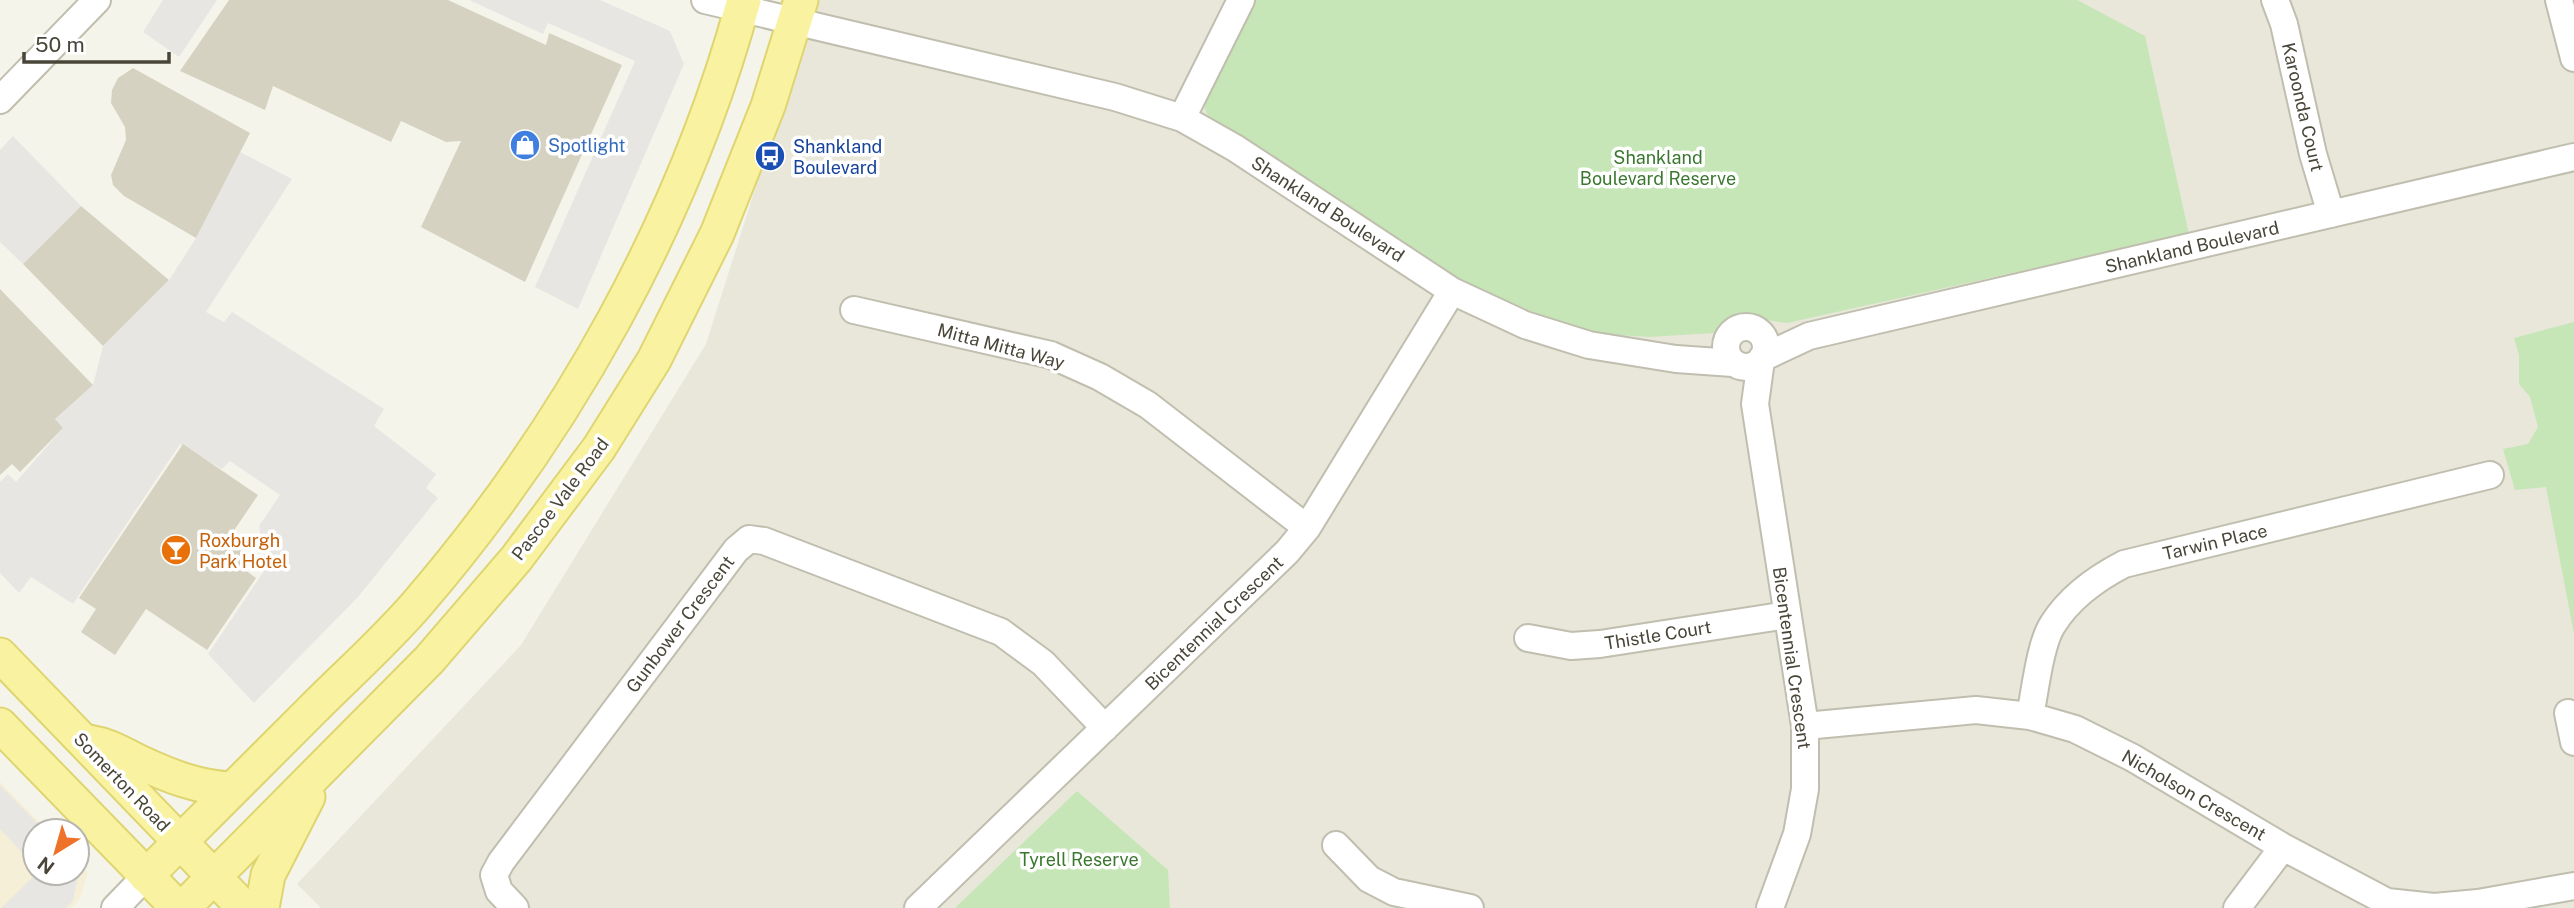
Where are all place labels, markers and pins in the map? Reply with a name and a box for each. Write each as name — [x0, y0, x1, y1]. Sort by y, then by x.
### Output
shop icon: Spotlight — [508, 128, 542, 162]
place label: Spotlight — [548, 135, 626, 156]
place label: Shankland Boulevard — [793, 136, 882, 178]
bus stop icon: Shankland Boulevard — [753, 139, 787, 173]
place label: Roxburgh Park Hotel — [199, 530, 288, 572]
bar icon: Roxburgh Park Hotel — [159, 533, 193, 567]

